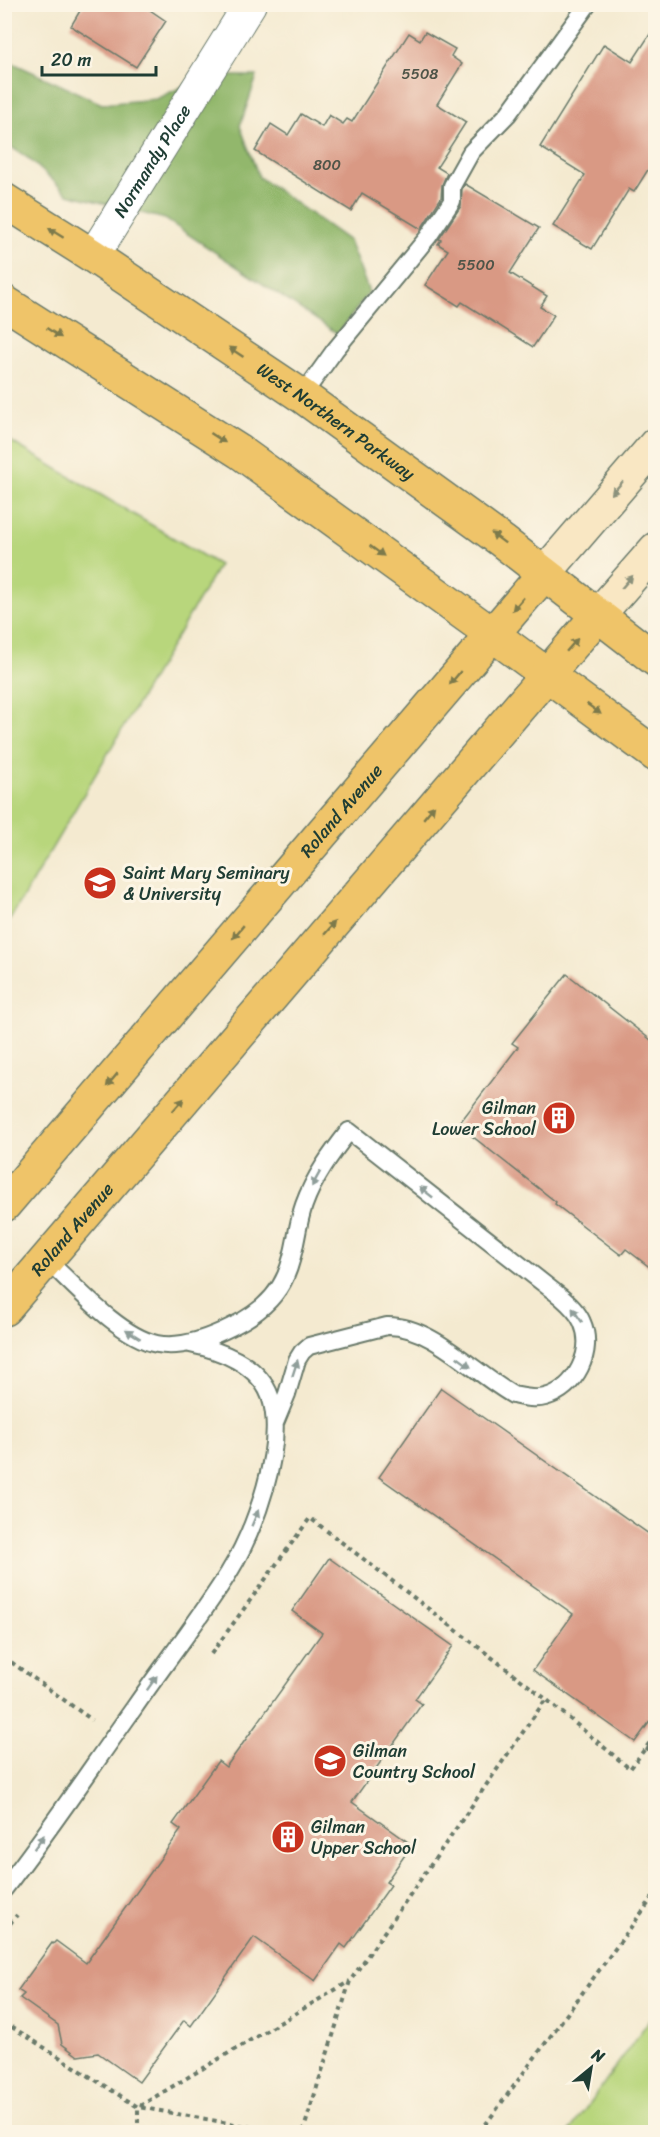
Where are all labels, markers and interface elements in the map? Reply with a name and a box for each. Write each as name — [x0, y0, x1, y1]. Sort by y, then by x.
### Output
scale bar — [42, 39, 156, 77]
text: 20 m — [51, 44, 91, 76]
house number: 5508 — [402, 61, 438, 87]
street label: Normandy Place — [105, 98, 200, 224]
house number: 800 — [313, 152, 341, 178]
one-way arrow — [48, 227, 64, 238]
house number: 5500 — [457, 252, 495, 278]
one-way arrow — [46, 328, 62, 339]
one-way arrow — [228, 347, 244, 358]
street label: West Northern Parkway — [250, 354, 423, 490]
one-way arrow — [210, 433, 226, 444]
one-way arrow — [611, 480, 624, 496]
one-way arrow — [490, 532, 506, 544]
one-way arrow — [369, 545, 385, 557]
one-way arrow — [620, 575, 633, 590]
one-way arrow — [512, 596, 525, 611]
one-way arrow — [566, 637, 579, 653]
one-way arrow — [448, 670, 461, 686]
one-way arrow — [586, 703, 601, 715]
street label: Roland Avenue — [292, 756, 391, 865]
one-way arrow — [423, 804, 436, 820]
place label: Saint Mary Seminary & University — [123, 857, 290, 910]
school or university icon: Saint Mary Seminary & University — [82, 865, 118, 901]
one-way arrow — [323, 921, 336, 936]
one-way arrow — [232, 924, 245, 939]
one-way arrow — [105, 1072, 118, 1088]
place label: Gilman Lower School — [432, 1092, 537, 1145]
one-way arrow — [171, 1098, 184, 1113]
building icon: Gilman Lower School — [541, 1100, 577, 1136]
one-way arrow — [311, 1171, 321, 1188]
street label: Roland Avenue — [23, 1175, 122, 1284]
one-way arrow — [418, 1186, 434, 1199]
one-way arrow — [571, 1308, 583, 1324]
one-way arrow — [125, 1329, 141, 1340]
one-way arrow — [455, 1356, 471, 1368]
one-way arrow — [290, 1359, 300, 1377]
one-way arrow — [250, 1508, 260, 1526]
one-way arrow — [146, 1675, 158, 1691]
place label: Gilman Country School — [353, 1735, 476, 1788]
school or university icon: Gilman Country School — [312, 1743, 348, 1779]
place label: Gilman Upper School — [311, 1811, 417, 1864]
building icon: Gilman Upper School — [270, 1819, 306, 1855]
one-way arrow — [33, 1834, 45, 1850]
north arrow — [561, 2038, 621, 2098]
text: N — [585, 2040, 611, 2071]

